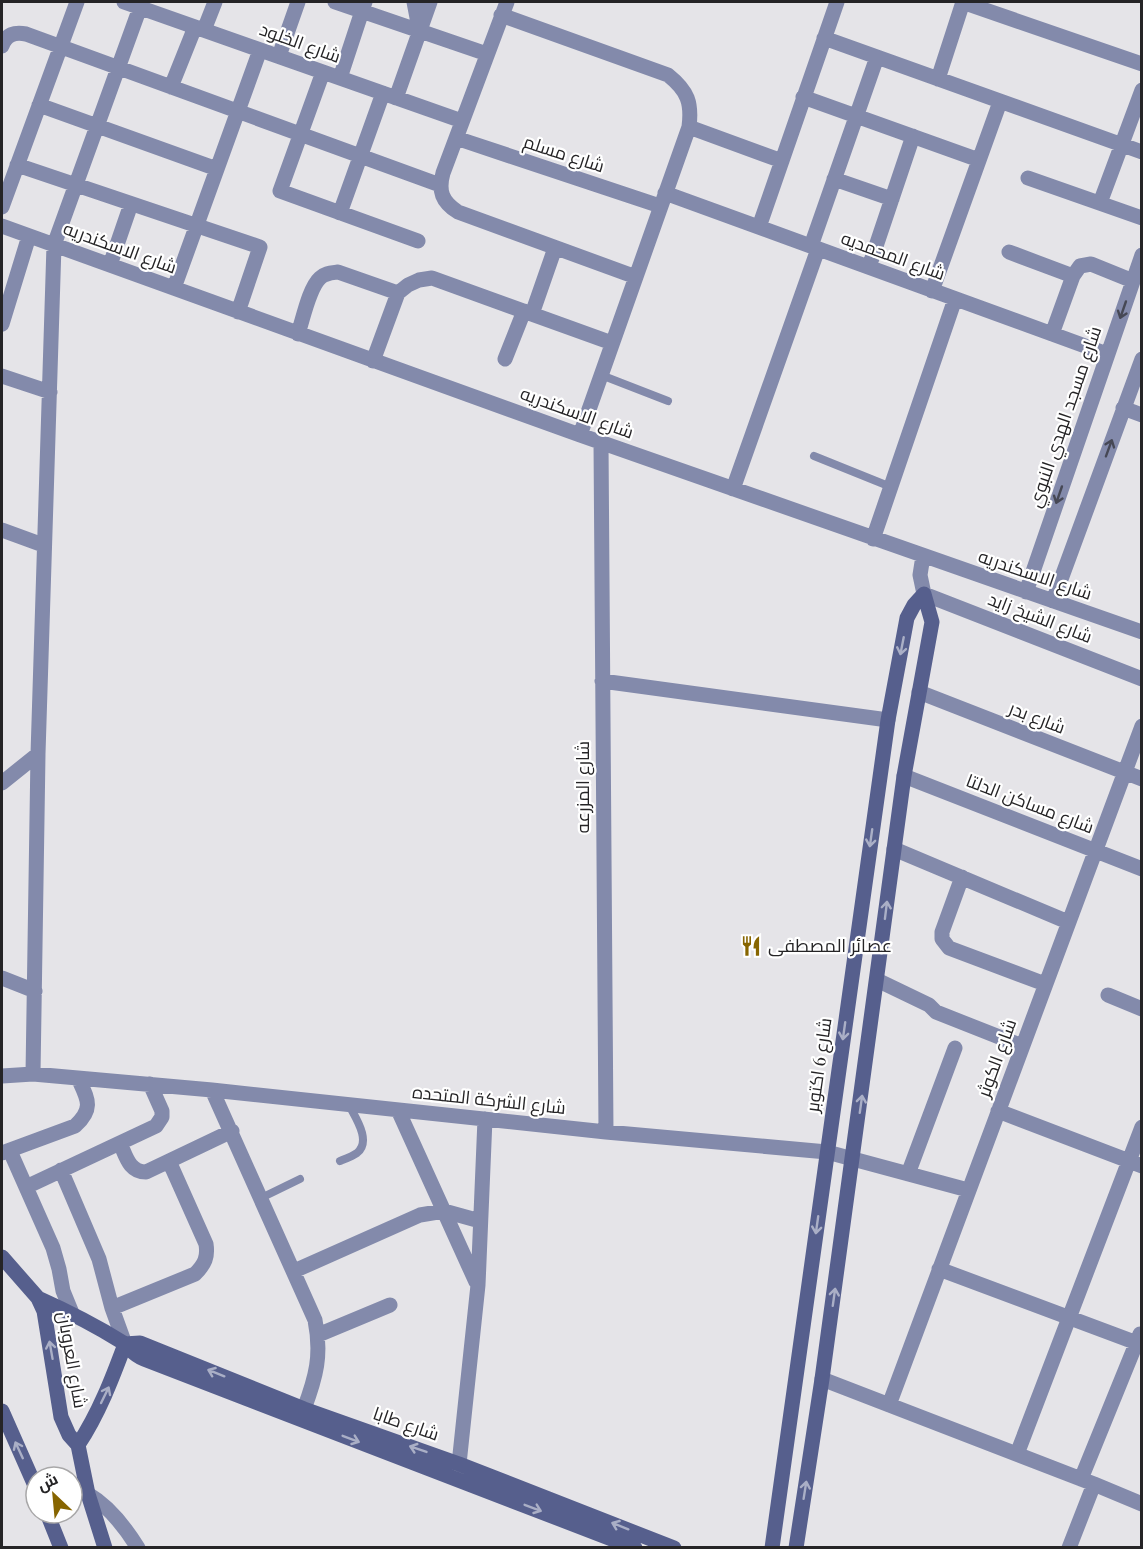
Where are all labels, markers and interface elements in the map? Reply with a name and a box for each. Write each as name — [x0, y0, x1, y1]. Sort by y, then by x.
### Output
street label: شارع الخلود — [256, 16, 344, 69]
street label: شارع مسلم — [520, 129, 608, 178]
street label: شارع الاسكندريه — [60, 215, 180, 280]
street label: شارع المحمديه — [838, 225, 949, 286]
one-way arrow — [1116, 300, 1127, 319]
street label: شارع مسجد الهدي النبوي — [1022, 323, 1109, 511]
street label: شارع الاسكندريه — [517, 380, 637, 445]
one-way arrow — [1104, 439, 1115, 458]
one-way arrow — [1053, 485, 1064, 504]
street label: شارع الاسكندريه — [975, 543, 1095, 606]
street label: شارع الشيخ زايد — [984, 586, 1096, 649]
one-way arrow — [896, 636, 907, 655]
street label: شارع بدر — [1004, 695, 1069, 740]
street label: شارع المزرعه — [570, 741, 595, 833]
street label: شارع مساكن الدلتا — [963, 768, 1098, 839]
one-way arrow — [866, 828, 877, 848]
one-way arrow — [881, 901, 892, 921]
place label: عصائر المصطفى — [768, 933, 892, 957]
restaurant icon: عصائر المصطفى — [739, 934, 763, 958]
street label: شارع الكوثر — [970, 1015, 1022, 1101]
street label: شارع 6 اكتوبر — [799, 1016, 838, 1115]
one-way arrow — [838, 1021, 849, 1041]
street label: شارع الشركة المتحده — [411, 1079, 567, 1120]
one-way arrow — [855, 1094, 866, 1114]
one-way arrow — [811, 1214, 822, 1234]
one-way arrow — [829, 1288, 840, 1307]
street label: شارع العروبان — [52, 1310, 93, 1410]
one-way arrow — [45, 1341, 56, 1360]
one-way arrow — [207, 1367, 225, 1378]
one-way arrow — [100, 1386, 112, 1404]
street label: شارع طابا — [370, 1401, 442, 1446]
one-way arrow — [341, 1434, 360, 1445]
one-way arrow — [13, 1441, 24, 1459]
one-way arrow — [409, 1443, 428, 1454]
north arrow — [24, 1465, 84, 1525]
text: ش — [33, 1467, 61, 1495]
one-way arrow — [799, 1480, 810, 1500]
one-way arrow — [524, 1503, 542, 1514]
one-way arrow — [611, 1520, 630, 1531]

